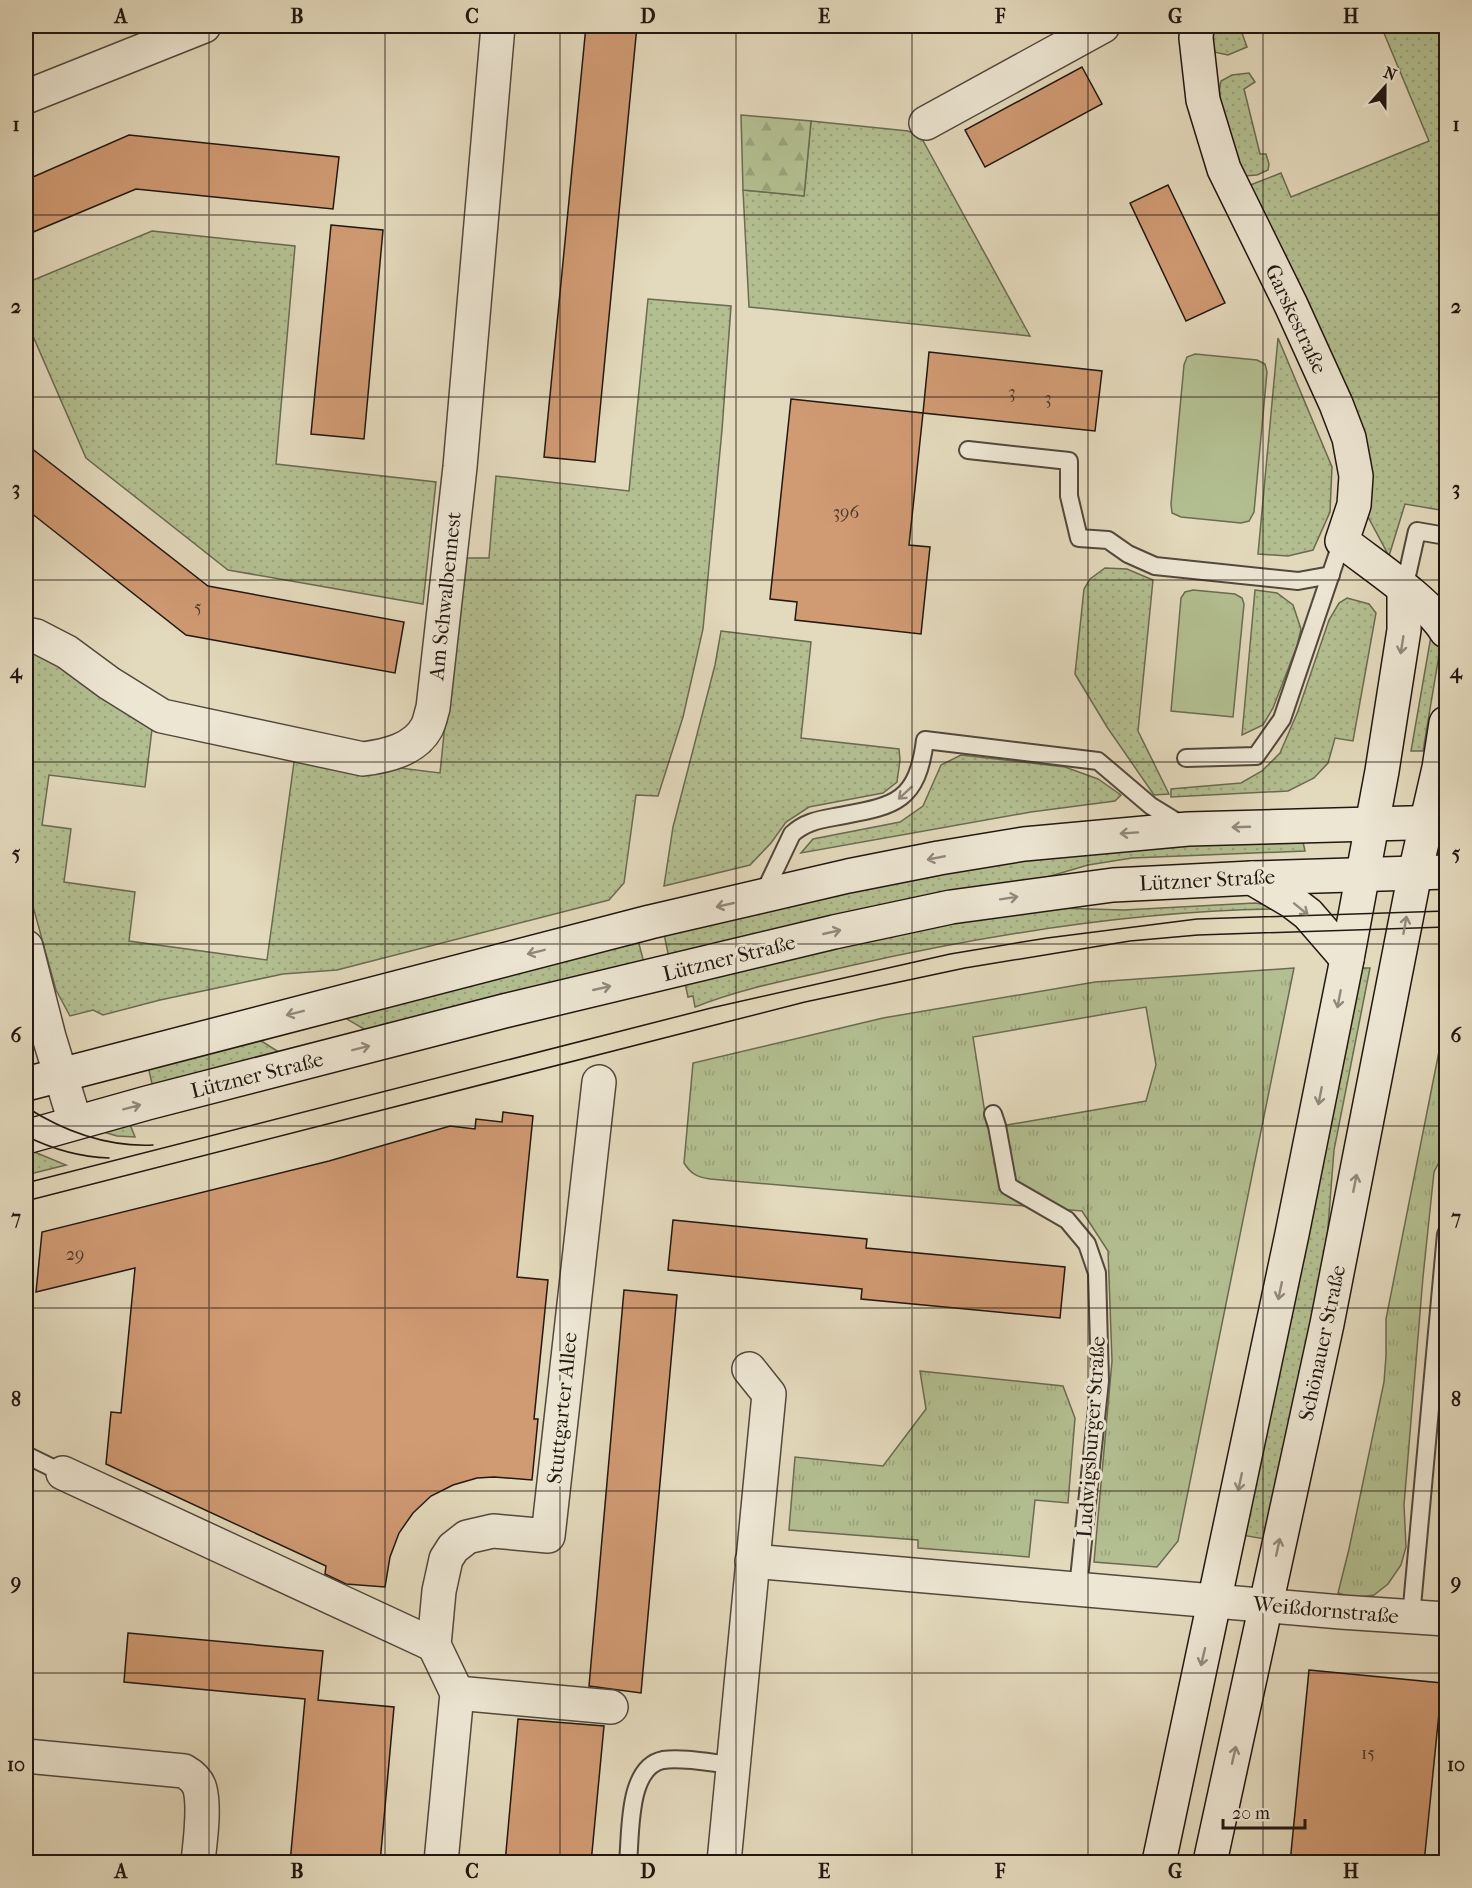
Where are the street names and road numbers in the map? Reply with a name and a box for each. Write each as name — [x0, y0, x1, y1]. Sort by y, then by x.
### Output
street label: Garskestraße — [1260, 260, 1332, 378]
street label: Am Schwalbennest — [424, 510, 466, 682]
street label: Lützner Straße — [1138, 864, 1276, 896]
street label: Lützner Straße — [660, 930, 798, 986]
street label: Lützner Straße — [188, 1047, 326, 1103]
street label: Schönauer Straße — [1294, 1263, 1350, 1423]
street label: Stuttgarter Allee — [542, 1331, 582, 1485]
street label: Ludwigsburger Straße — [1072, 1335, 1110, 1539]
street label: Weißdornstraße — [1251, 1592, 1400, 1628]

